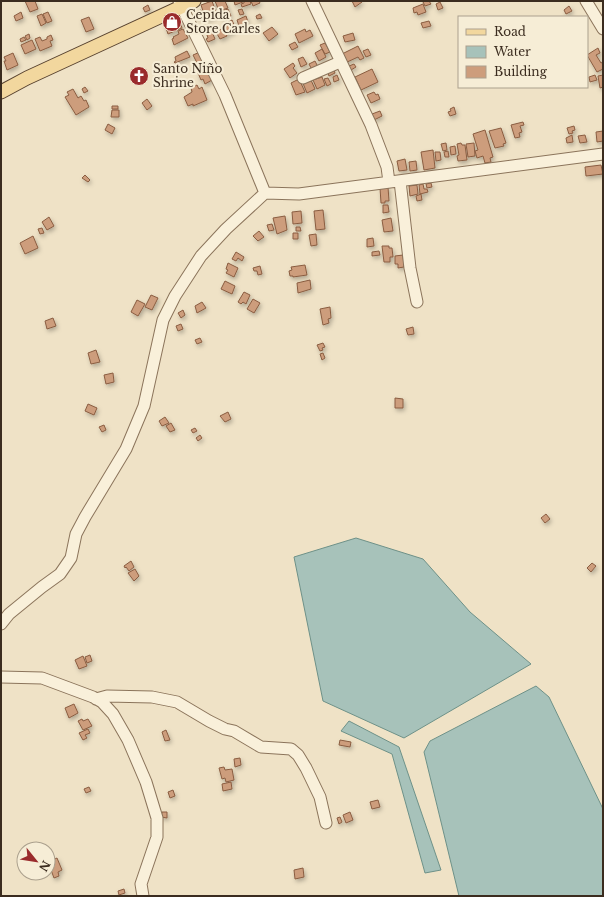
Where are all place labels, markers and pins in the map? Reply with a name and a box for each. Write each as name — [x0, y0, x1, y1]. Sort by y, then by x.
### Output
place label: Cepida Store Carles — [186, 7, 260, 36]
shop icon: Cepida Store Carles — [161, 11, 183, 33]
place label: Santo Niño Shrine — [153, 61, 223, 90]
church icon: Santo Niño Shrine — [128, 65, 150, 87]

